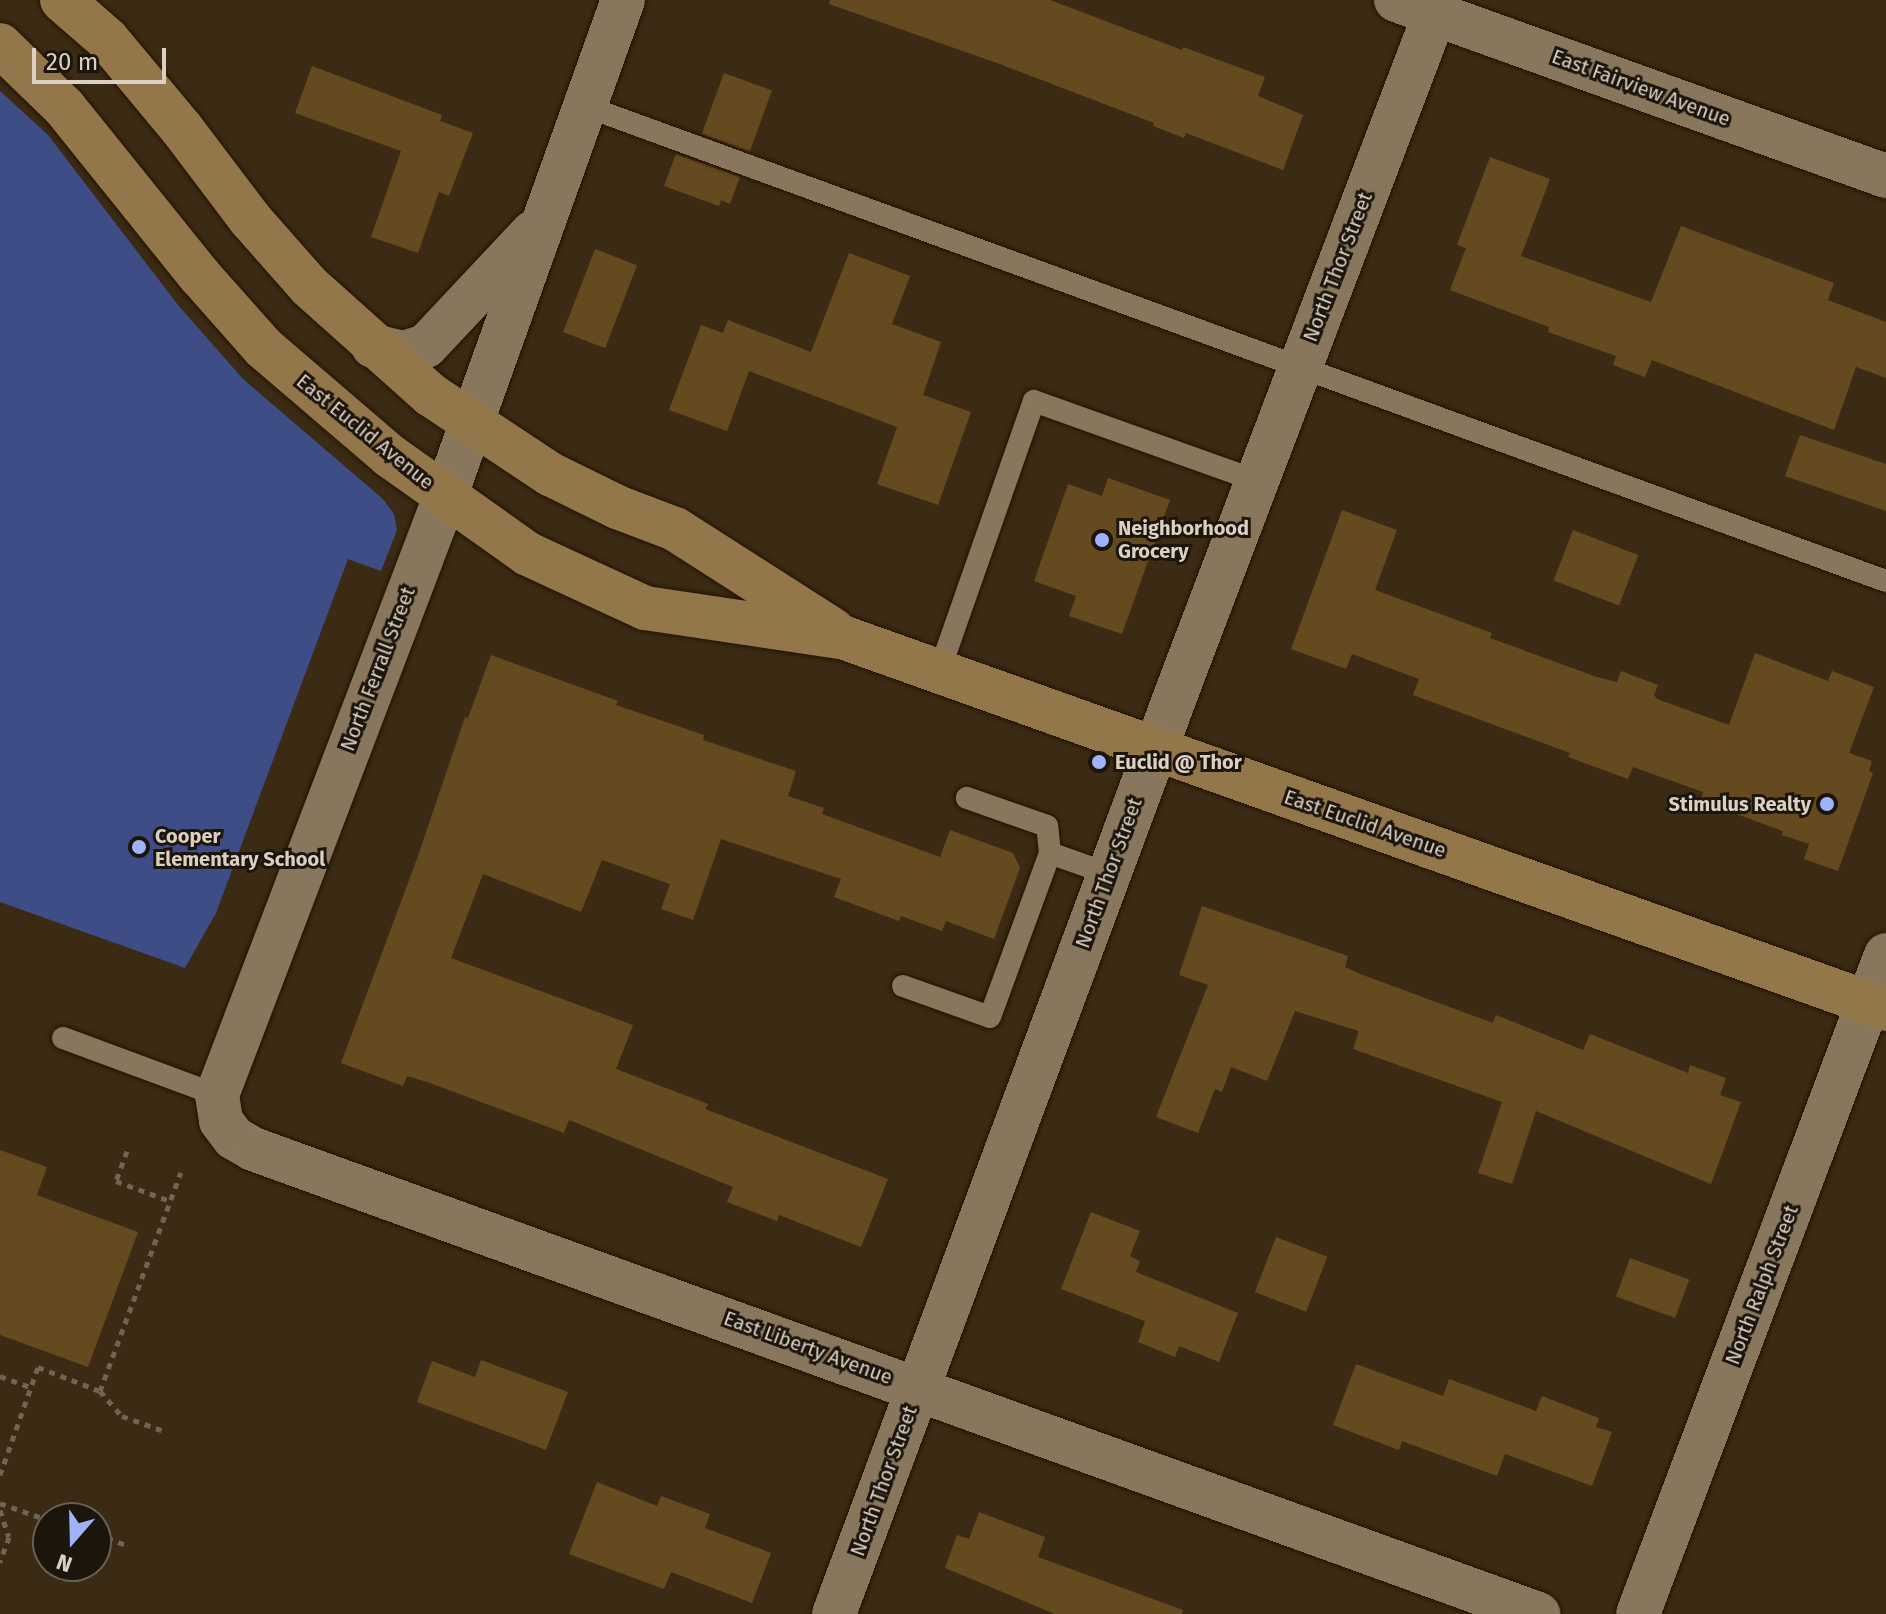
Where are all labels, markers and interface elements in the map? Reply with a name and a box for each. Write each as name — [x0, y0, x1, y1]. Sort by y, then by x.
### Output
scale bar — [36, 32, 170, 82]
street label: East Fairview Avenue — [1548, 45, 1734, 131]
text: 20 m — [46, 48, 98, 76]
street label: North Thor Street — [1298, 189, 1378, 345]
street label: East Euclid Avenue — [291, 369, 439, 495]
place label: Neighborhood Grocery — [1118, 516, 1249, 563]
marker: Neighborhood Grocery — [1093, 531, 1111, 549]
street label: North Ferrall Street — [336, 583, 420, 755]
place label: Euclid @ Thor — [1115, 750, 1242, 774]
marker: Euclid @ Thor — [1090, 753, 1108, 771]
street label: East Euclid Avenue — [1281, 785, 1449, 863]
place label: Stimulus Realty — [1669, 792, 1811, 816]
street label: North Thor Street — [1071, 795, 1147, 951]
marker: Stimulus Realty — [1818, 795, 1836, 813]
place label: Cooper Elementary School — [155, 824, 325, 871]
marker: Cooper Elementary School — [130, 838, 148, 856]
street label: North Ralph Street — [1721, 1202, 1803, 1368]
street label: East Liberty Avenue — [720, 1306, 896, 1390]
street label: North Thor Street — [846, 1403, 922, 1559]
north arrow — [32, 1502, 112, 1582]
text: N — [53, 1548, 76, 1578]

